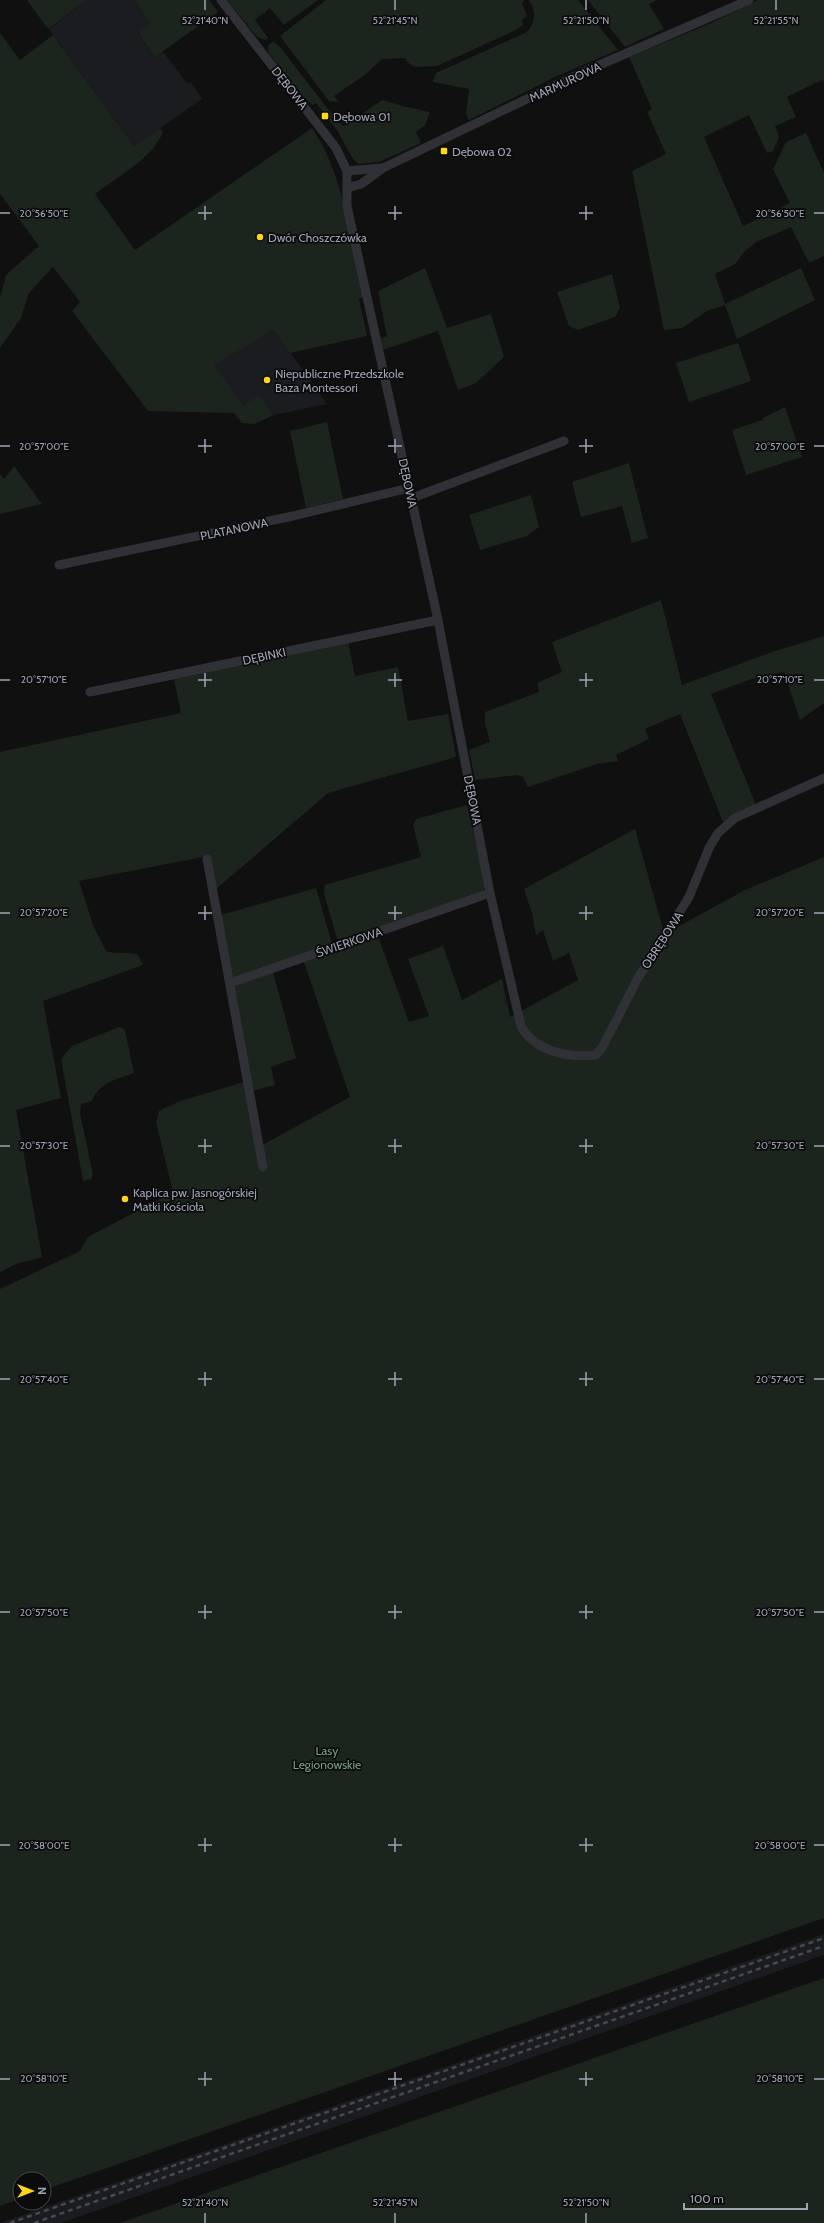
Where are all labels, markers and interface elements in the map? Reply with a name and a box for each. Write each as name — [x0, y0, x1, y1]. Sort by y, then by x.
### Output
text: 52°21'40"N — [182, 14, 228, 27]
text: 52°21'45"N — [372, 14, 418, 27]
text: 52°21'50"N — [563, 14, 609, 27]
text: 52°21'55"N — [754, 14, 798, 27]
street label: MARMUROWA — [527, 59, 604, 105]
street label: DĘBOWA — [269, 64, 312, 113]
place label: Dębowa 01 — [333, 109, 390, 124]
marker: Dębowa 01 — [320, 111, 330, 121]
place label: Dębowa 02 — [452, 144, 512, 159]
marker: Dębowa 02 — [439, 146, 449, 156]
text: 20°56'50"E — [19, 207, 69, 220]
text: 20°56'50"E — [755, 207, 805, 220]
place label: Dwór Choszczówka — [268, 230, 367, 245]
marker: Dwór Choszczówka — [255, 232, 265, 242]
place label: Niepubliczne Przedszkole Baza Montessori — [275, 366, 404, 395]
marker: Niepubliczne Przedszkole Baza Montessori — [262, 375, 272, 385]
text: 20°57'00"E — [19, 440, 69, 453]
text: 20°57'00"E — [755, 440, 805, 453]
street label: DĘBOWA — [395, 457, 421, 510]
street label: PLATANOWA — [199, 514, 270, 543]
street label: DĘBINKI — [241, 644, 287, 668]
text: 20°57'10"E — [21, 673, 68, 686]
text: 20°57'10"E — [757, 673, 804, 686]
street label: DĘBOWA — [461, 774, 485, 827]
text: 20°57'20"E — [20, 906, 69, 919]
text: 20°57'20"E — [756, 906, 805, 919]
street label: OBRĘBOWA — [638, 908, 686, 971]
street label: ŚWIERKOWA — [314, 923, 385, 960]
text: 20°57'30"E — [20, 1139, 69, 1152]
text: 20°57'30"E — [756, 1139, 805, 1152]
place label: Kaplica pw. Jasnogórskiej Matki Kościoła — [133, 1185, 257, 1214]
marker: Kaplica pw. Jasnogórskiej Matki Kościoła — [120, 1194, 130, 1204]
text: 20°57'40"E — [20, 1373, 69, 1386]
text: 20°57'40"E — [756, 1373, 805, 1386]
text: 20°57'50"E — [20, 1606, 69, 1619]
text: 20°57'50"E — [756, 1606, 805, 1619]
park label: Lasy Legionowskie — [293, 1743, 361, 1772]
text: 20°58'00"E — [18, 1839, 70, 1852]
text: 20°58'00"E — [754, 1839, 806, 1852]
text: 20°58'10"E — [20, 2072, 68, 2085]
text: 20°58'10"E — [756, 2072, 804, 2085]
north arrow — [12, 2171, 52, 2211]
scale bar — [684, 2185, 807, 2211]
text: N — [35, 2187, 49, 2195]
text: 100 m — [690, 2191, 724, 2206]
text: 52°21'40"N — [182, 2196, 228, 2209]
text: 52°21'45"N — [372, 2196, 418, 2209]
text: 52°21'50"N — [563, 2196, 609, 2209]

